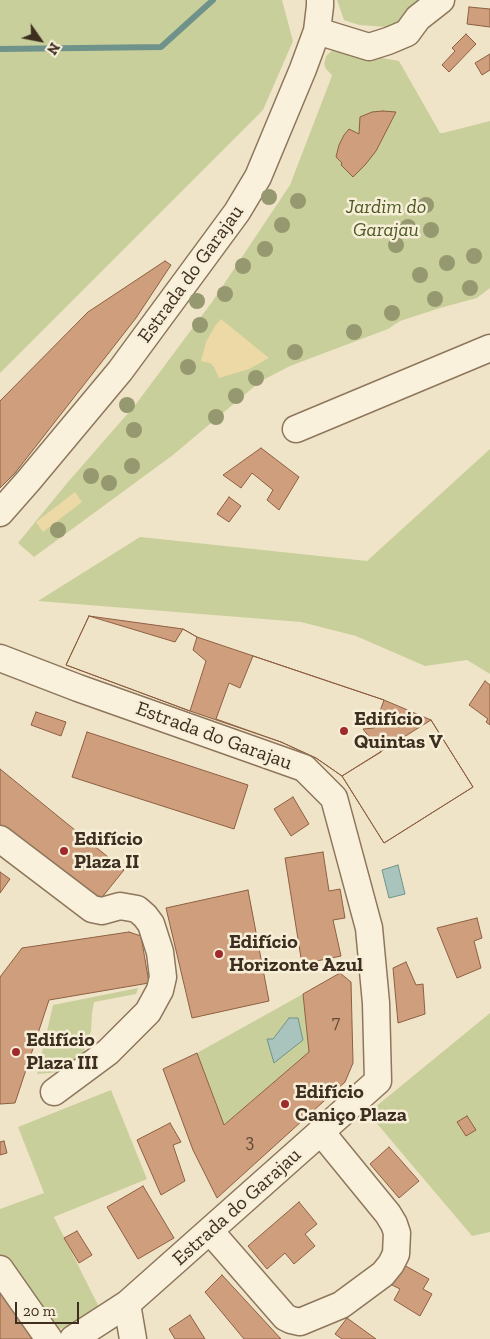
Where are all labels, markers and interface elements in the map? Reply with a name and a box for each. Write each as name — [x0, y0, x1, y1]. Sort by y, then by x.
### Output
north arrow — [15, 15, 65, 65]
text: N — [43, 39, 63, 58]
park label: Jardim do Garajau — [346, 195, 426, 242]
street label: Estrada do Garajau — [133, 200, 249, 348]
street label: Estrada do Garajau — [133, 697, 295, 775]
place label: Edifício Quintas V — [354, 707, 443, 754]
marker: Edifício Quintas V — [338, 725, 350, 737]
place label: Edifício Plaza II — [74, 827, 143, 874]
marker: Edifício Plaza II — [58, 845, 70, 857]
place label: Edifício Horizonte Azul — [229, 930, 363, 977]
marker: Edifício Horizonte Azul — [213, 948, 225, 960]
house number: 7 — [332, 1012, 340, 1034]
place label: Edifício Plaza III — [26, 1028, 98, 1075]
marker: Edifício Plaza III — [10, 1046, 22, 1058]
place label: Edifício Caniço Plaza — [295, 1080, 407, 1127]
marker: Edifício Caniço Plaza — [279, 1098, 291, 1110]
house number: 3 — [246, 1131, 254, 1153]
street label: Estrada do Garajau — [168, 1143, 306, 1271]
scale bar — [18, 1292, 81, 1324]
text: 20 m — [23, 1302, 56, 1320]

